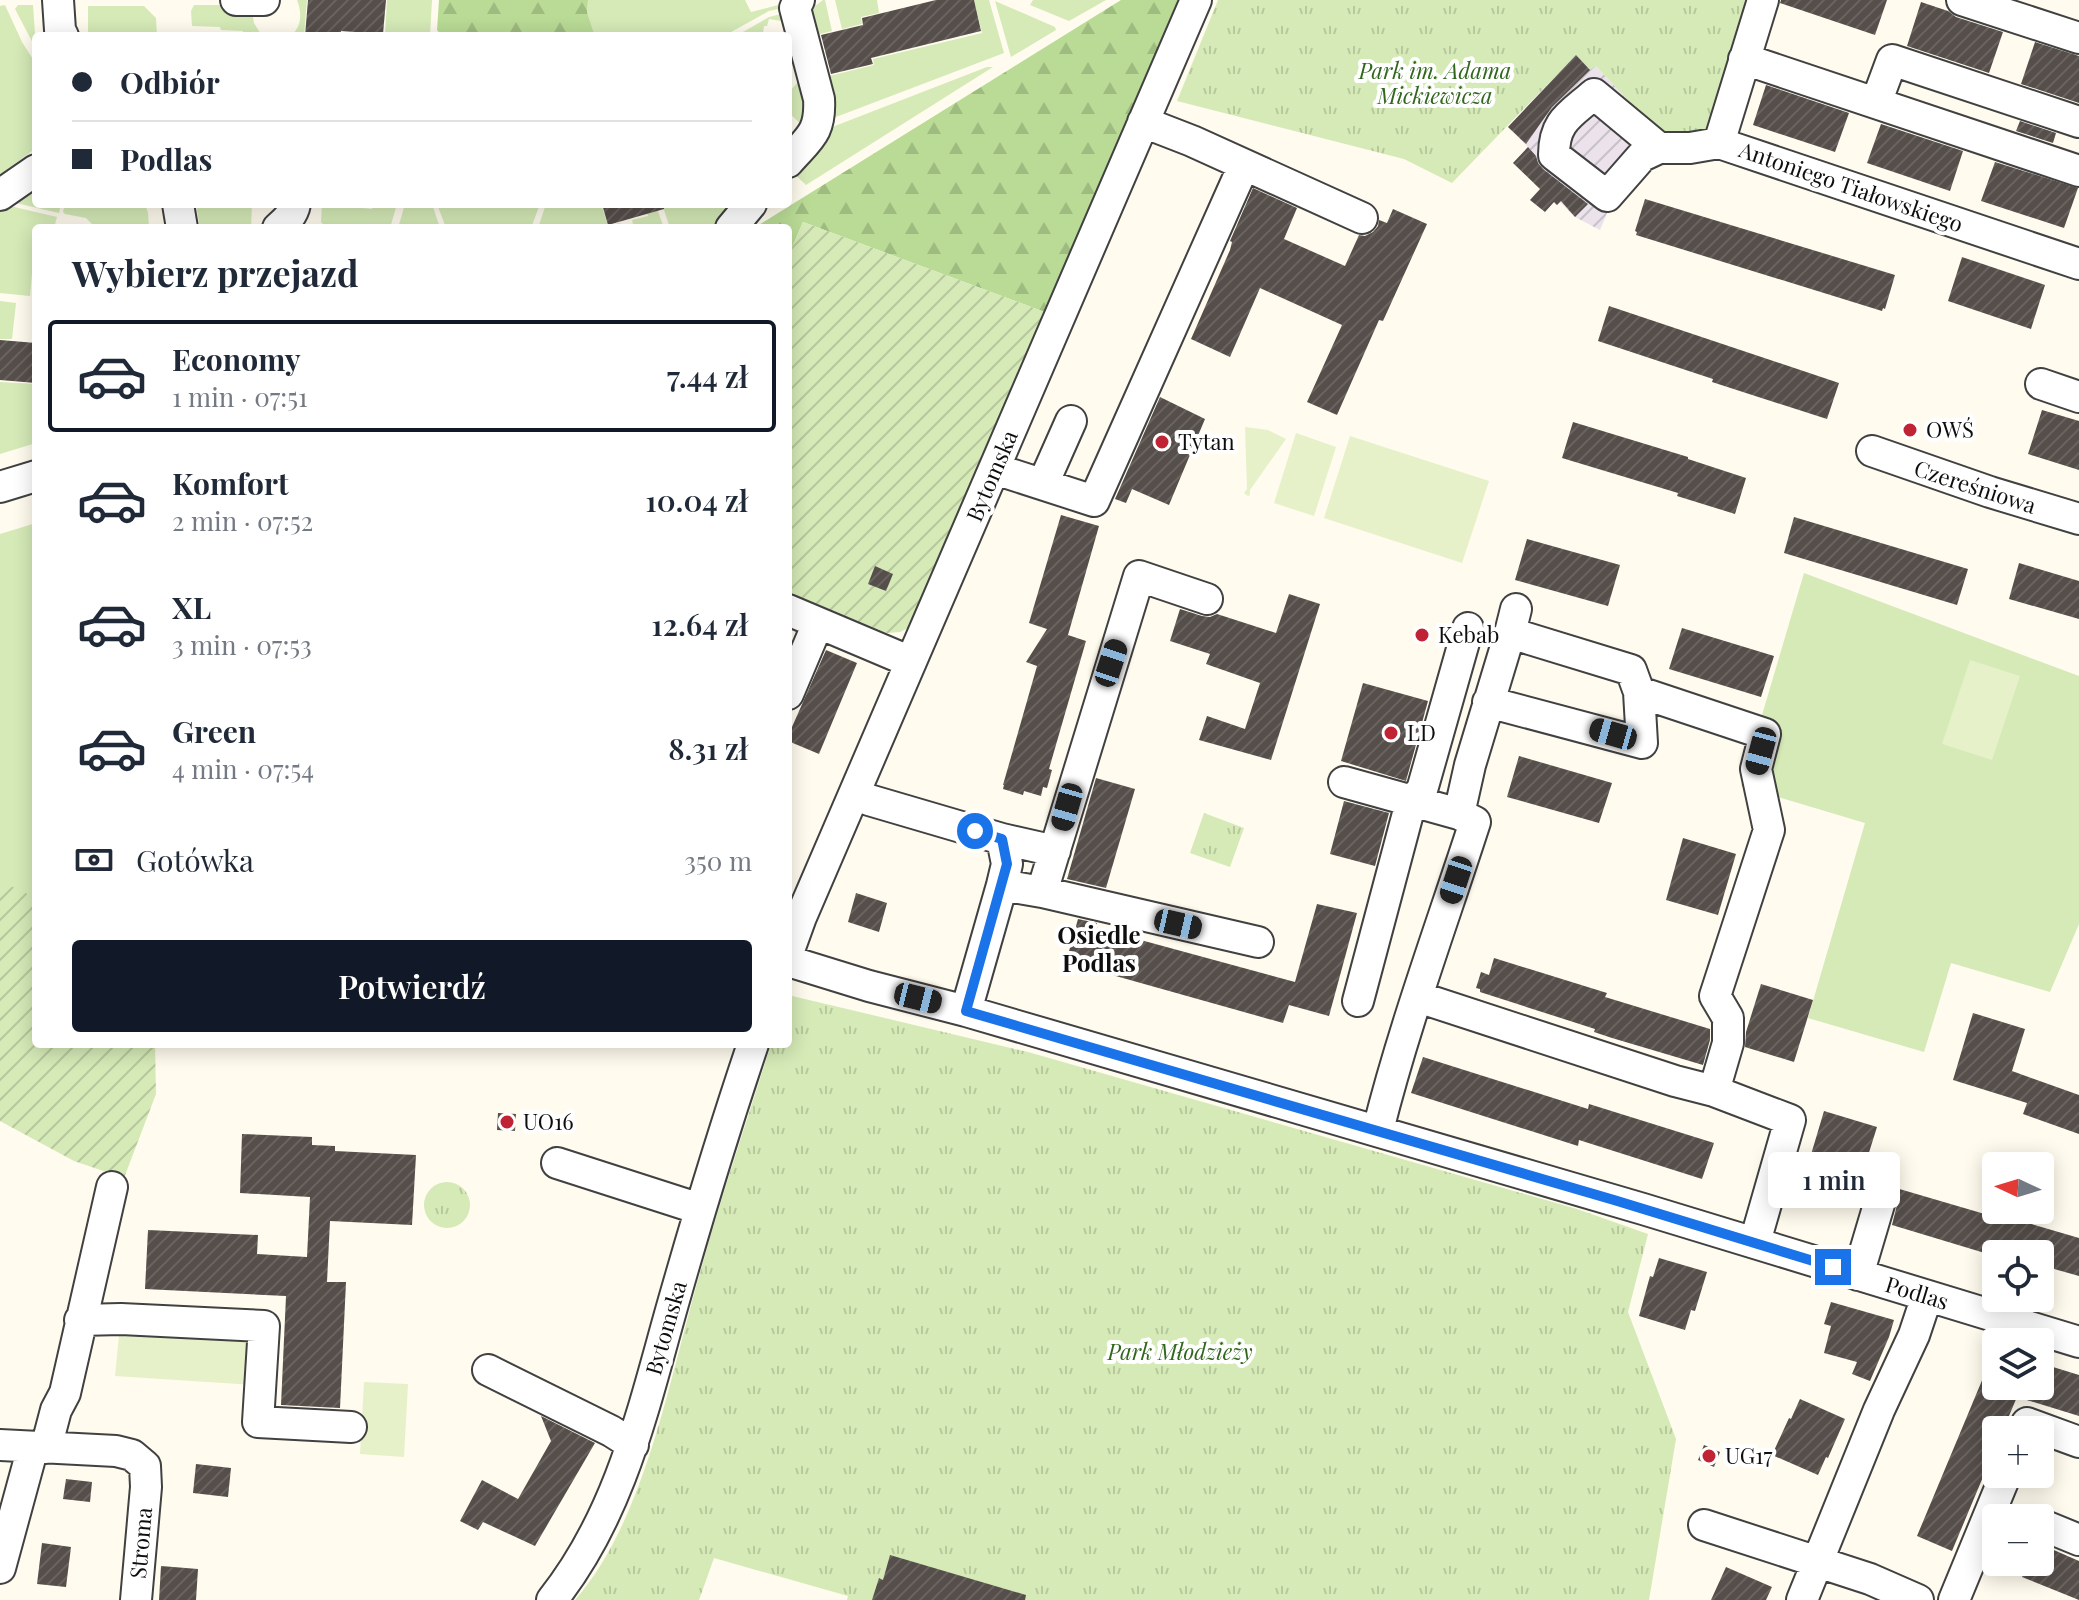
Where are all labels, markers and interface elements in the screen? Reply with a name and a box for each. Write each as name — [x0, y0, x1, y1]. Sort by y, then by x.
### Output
park label: Park im. Adama Mickiewicza — [1358, 55, 1511, 110]
text: Odbiór — [120, 62, 220, 102]
street label: Antoniego Tiałowskiego — [1735, 133, 1967, 238]
text: Podlas — [120, 139, 212, 179]
text: Wybierz przejazd — [72, 248, 359, 296]
text: Economy — [172, 339, 301, 379]
icon: car — [76, 340, 148, 412]
text: 7.44 zł — [667, 356, 748, 396]
text: 1 min · 07:51 — [172, 379, 308, 414]
place label: OWŚ — [1926, 414, 1974, 444]
marker: OWŚ — [1901, 421, 1919, 439]
street label: Bytomska — [958, 425, 1024, 526]
place label: Tytan — [1178, 426, 1235, 456]
marker: Tytan — [1153, 433, 1171, 451]
street label: Czereśniowa — [1911, 452, 2040, 520]
text: Komfort — [172, 463, 289, 503]
icon: car — [76, 464, 148, 536]
text: 10.04 zł — [645, 480, 748, 520]
text: 2 min · 07:52 — [172, 503, 313, 538]
text: XL — [172, 587, 211, 627]
icon: car — [76, 588, 148, 660]
text: 12.64 zł — [651, 604, 748, 644]
place label: Kebab — [1438, 619, 1499, 649]
marker: Kebab — [1413, 626, 1431, 644]
text: 3 min · 07:53 — [172, 627, 312, 662]
car — [1092, 636, 1130, 690]
text: Green — [172, 711, 256, 751]
icon: car — [76, 712, 148, 784]
car — [1587, 716, 1639, 752]
place label: LD — [1407, 717, 1436, 747]
marker: LD — [1382, 724, 1400, 742]
car — [1743, 725, 1779, 777]
text: 8.31 zł — [668, 728, 748, 768]
text: 4 min · 07:54 — [172, 751, 314, 786]
car — [1049, 781, 1085, 833]
route start — [957, 813, 993, 849]
icon: cash — [72, 838, 116, 882]
text: Gotówka — [136, 840, 254, 880]
text: 350 m — [684, 843, 752, 878]
car — [1437, 853, 1475, 907]
car — [1152, 907, 1204, 941]
district label: Osiedle Podlas — [1057, 918, 1141, 978]
button: Potwierdź — [72, 940, 752, 1032]
car — [892, 981, 944, 1015]
place label: UO16 — [523, 1106, 574, 1136]
marker: UO16 — [498, 1113, 516, 1131]
callout: 1 min — [1767, 1151, 1899, 1207]
north arrow — [1982, 1152, 2054, 1224]
map controls — [1982, 1152, 2054, 1576]
text: 1 min — [1802, 1162, 1866, 1197]
button: locate — [1982, 1240, 2054, 1312]
route end — [1815, 1249, 1851, 1285]
street label: Podlas — [1882, 1268, 1953, 1316]
street label: Bytomska — [637, 1277, 693, 1378]
button: layers — [1982, 1328, 2054, 1400]
park label: Park Młodzieży — [1106, 1336, 1253, 1366]
button: + — [1982, 1416, 2054, 1488]
place label: UG17 — [1725, 1440, 1772, 1470]
marker: UG17 — [1700, 1447, 1718, 1465]
button: − — [1982, 1504, 2054, 1576]
street label: Stroma — [122, 1506, 158, 1580]

